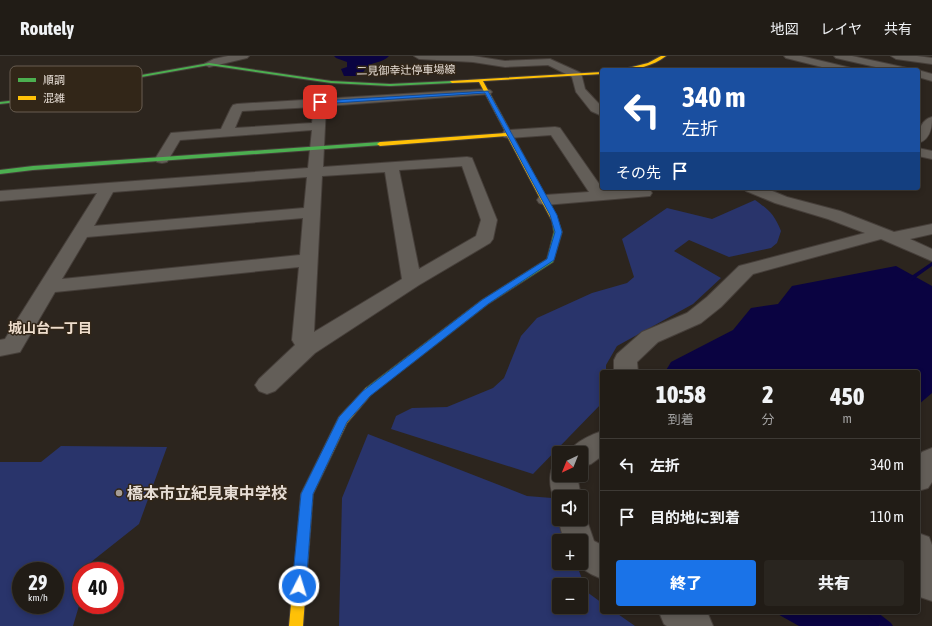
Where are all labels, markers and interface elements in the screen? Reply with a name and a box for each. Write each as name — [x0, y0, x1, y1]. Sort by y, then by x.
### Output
text: Routely — [20, 17, 74, 39]
text: 地図 — [770, 21, 798, 37]
text: レイヤ — [820, 21, 862, 37]
text: 共有 — [884, 21, 912, 37]
street label: 二見御幸辻停車場線 — [356, 63, 456, 77]
legend — [10, 66, 142, 112]
text: 順調 — [43, 74, 65, 86]
text: 340 m — [682, 81, 745, 113]
icon: left — [616, 84, 668, 136]
pin — [303, 85, 337, 119]
icon: arrive — [309, 91, 331, 113]
text: 混雑 — [43, 92, 65, 104]
text: 左折 — [682, 118, 718, 139]
icon: arrive — [669, 160, 691, 182]
text: その先 — [616, 164, 661, 181]
district label: 城山台一丁目 — [8, 320, 92, 336]
text: 10:58 — [656, 381, 706, 408]
text: 2 — [762, 381, 774, 408]
text: 450 — [830, 383, 864, 410]
text: m — [843, 411, 852, 426]
text: 到着 — [668, 412, 694, 427]
text: 分 — [762, 412, 775, 427]
north arrow — [552, 446, 588, 482]
map controls — [552, 446, 588, 614]
icon: left — [616, 454, 638, 476]
text: 340 m — [870, 456, 904, 473]
text: 左折 — [650, 457, 680, 474]
place label: 橋本市立紀見東中学校 — [127, 484, 287, 502]
marker: 橋本市立紀見東中学校 — [114, 488, 124, 498]
button: sound — [552, 490, 588, 526]
icon: arrive — [616, 506, 638, 528]
text: 110 m — [870, 508, 904, 525]
text: 目的地に到着 — [650, 509, 740, 526]
button: + — [552, 534, 588, 570]
button: 終了 — [616, 560, 756, 606]
button: 共有 — [764, 560, 904, 606]
speed limit sign: 40 — [72, 562, 124, 614]
position arrow — [278, 565, 320, 607]
text: 29 — [29, 571, 47, 594]
button: − — [552, 578, 588, 614]
text: km/h — [28, 592, 48, 603]

